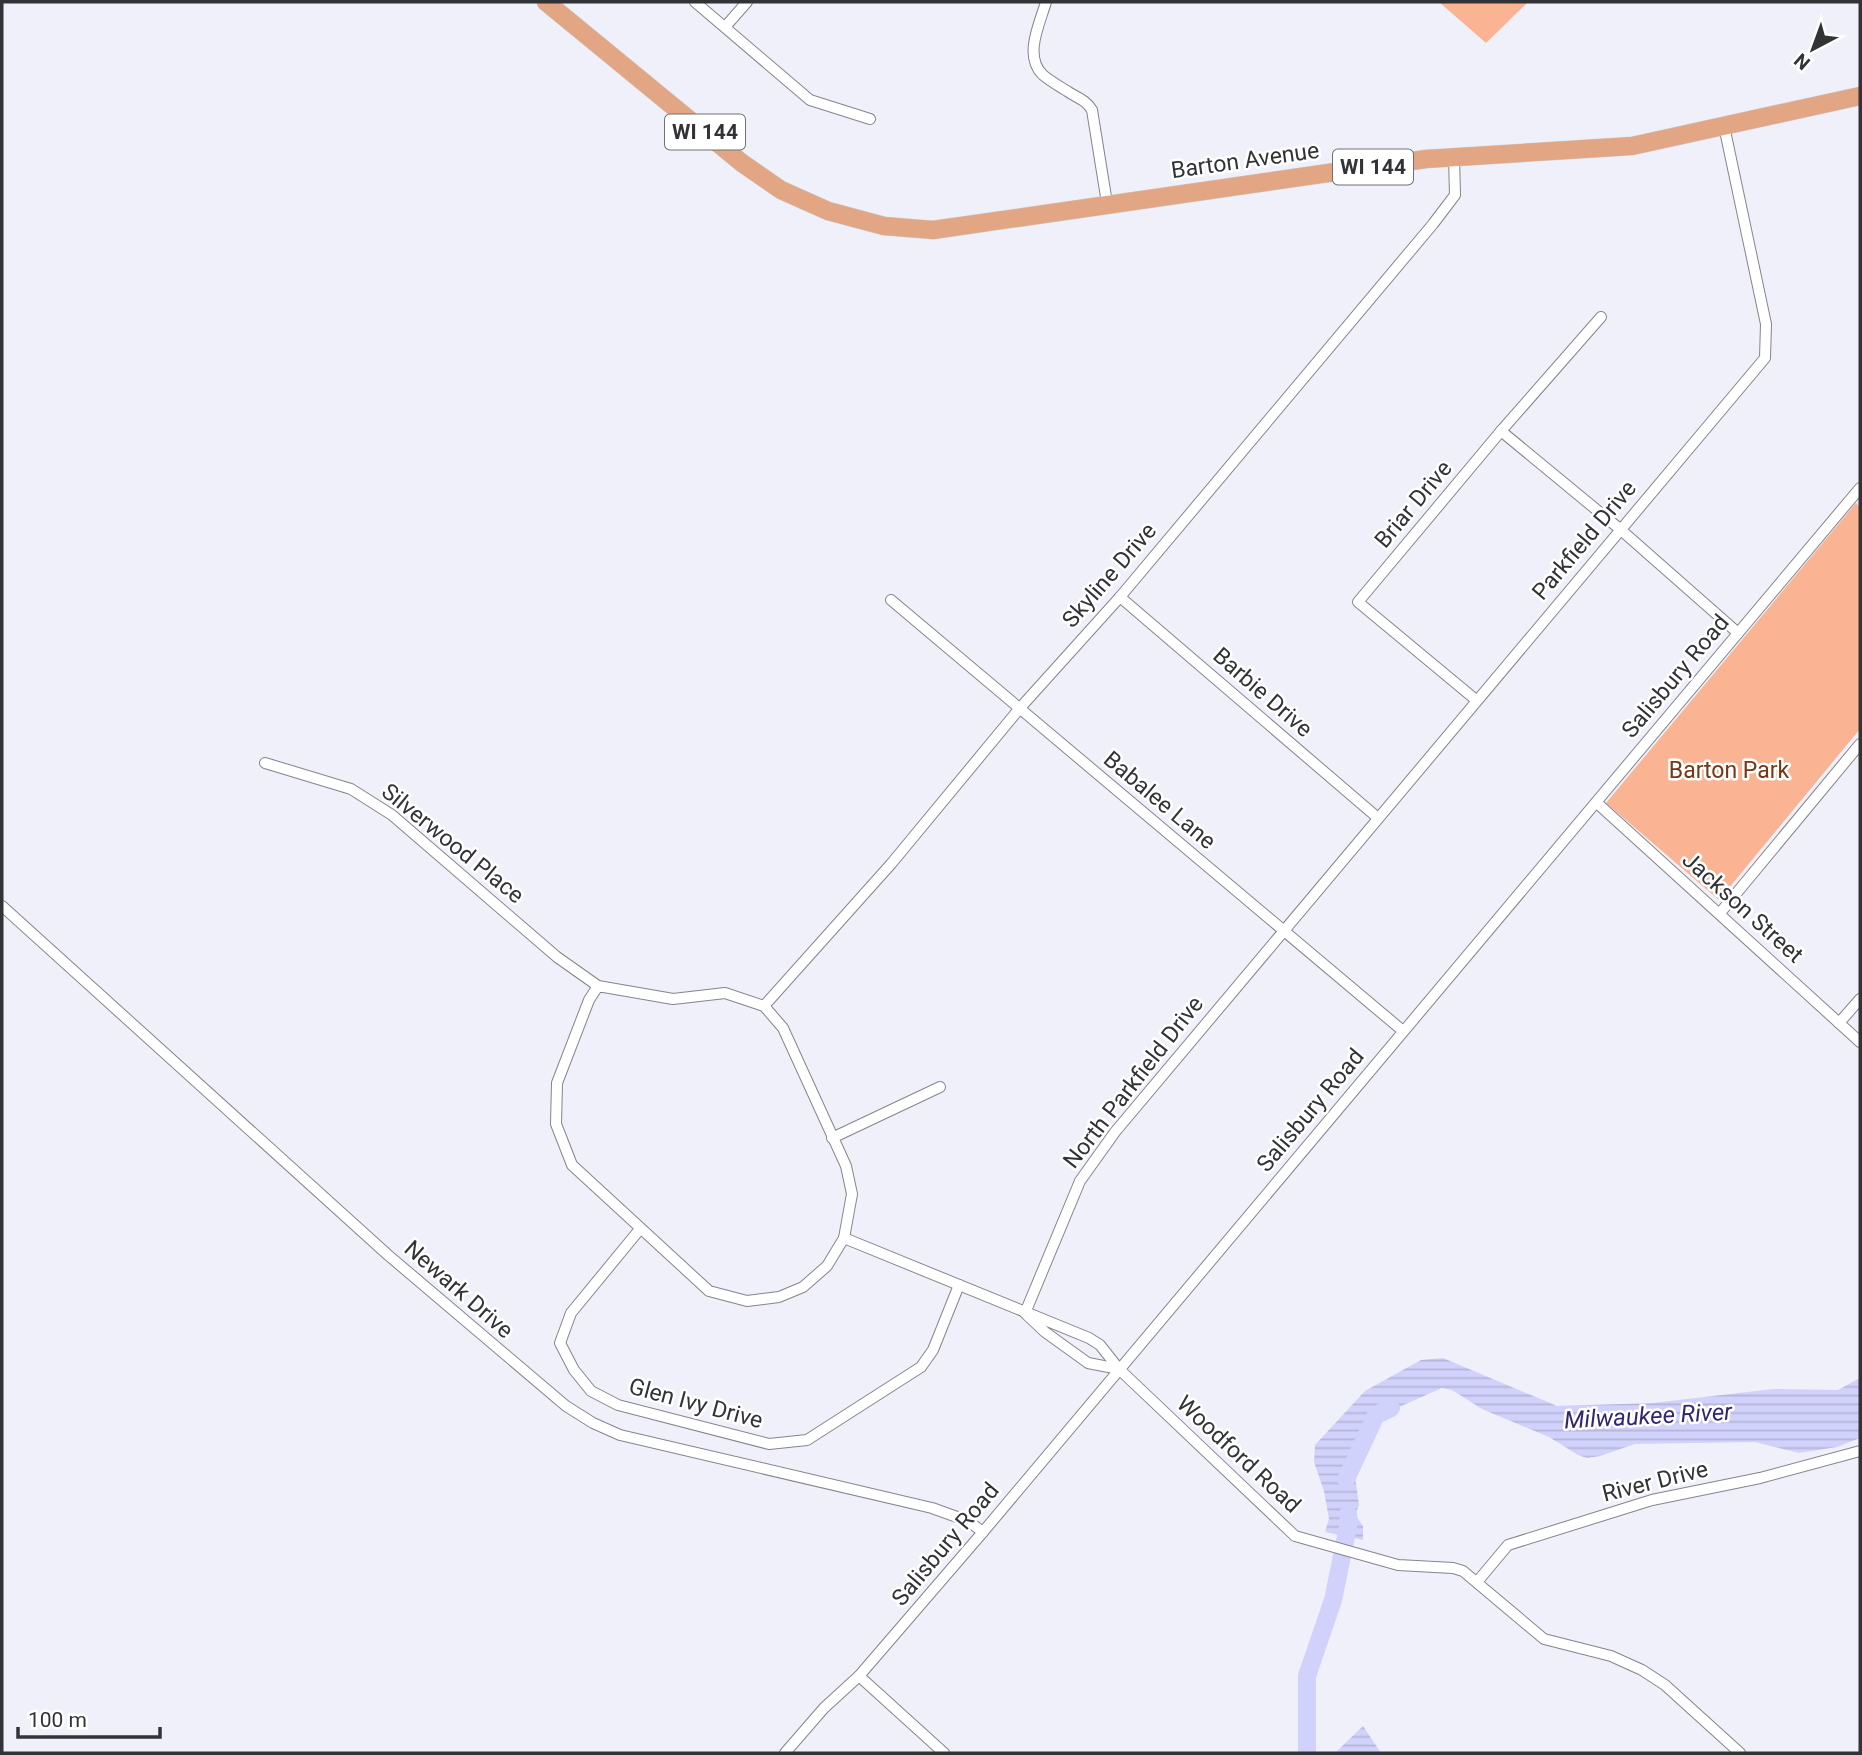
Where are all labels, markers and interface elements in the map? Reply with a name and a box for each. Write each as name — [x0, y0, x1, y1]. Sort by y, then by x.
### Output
north arrow — [1778, 14, 1848, 84]
text: N — [1790, 48, 1815, 75]
road number: WI 144 — [665, 114, 745, 150]
street label: Barton Avenue — [1169, 137, 1321, 184]
road number: WI 144 — [1333, 150, 1413, 184]
street label: Briar Drive — [1369, 455, 1458, 553]
street label: Parkfield Drive — [1527, 475, 1642, 605]
street label: Skyline Drive — [1057, 518, 1162, 633]
street label: Salisbury Road — [1616, 609, 1735, 743]
street label: Barbie Drive — [1208, 642, 1318, 743]
street label: Babalee Lane — [1098, 746, 1221, 855]
park label: Barton Park — [1669, 757, 1790, 784]
street label: Silverwood Place — [376, 778, 529, 909]
street label: Jackson Street — [1677, 846, 1809, 969]
street label: North Parkfield Drive — [1058, 991, 1209, 1174]
street label: Salisbury Road — [1251, 1043, 1370, 1177]
street label: Newark Drive — [399, 1235, 519, 1344]
street label: Glen Ivy Drive — [626, 1373, 766, 1434]
street label: Woodford Road — [1171, 1390, 1306, 1519]
water label: Milwaukee River — [1563, 1398, 1734, 1434]
street label: River Drive — [1599, 1455, 1711, 1508]
street label: Salisbury Road — [886, 1477, 1005, 1611]
scale bar — [18, 1696, 159, 1740]
text: 100 m — [28, 1708, 87, 1732]

